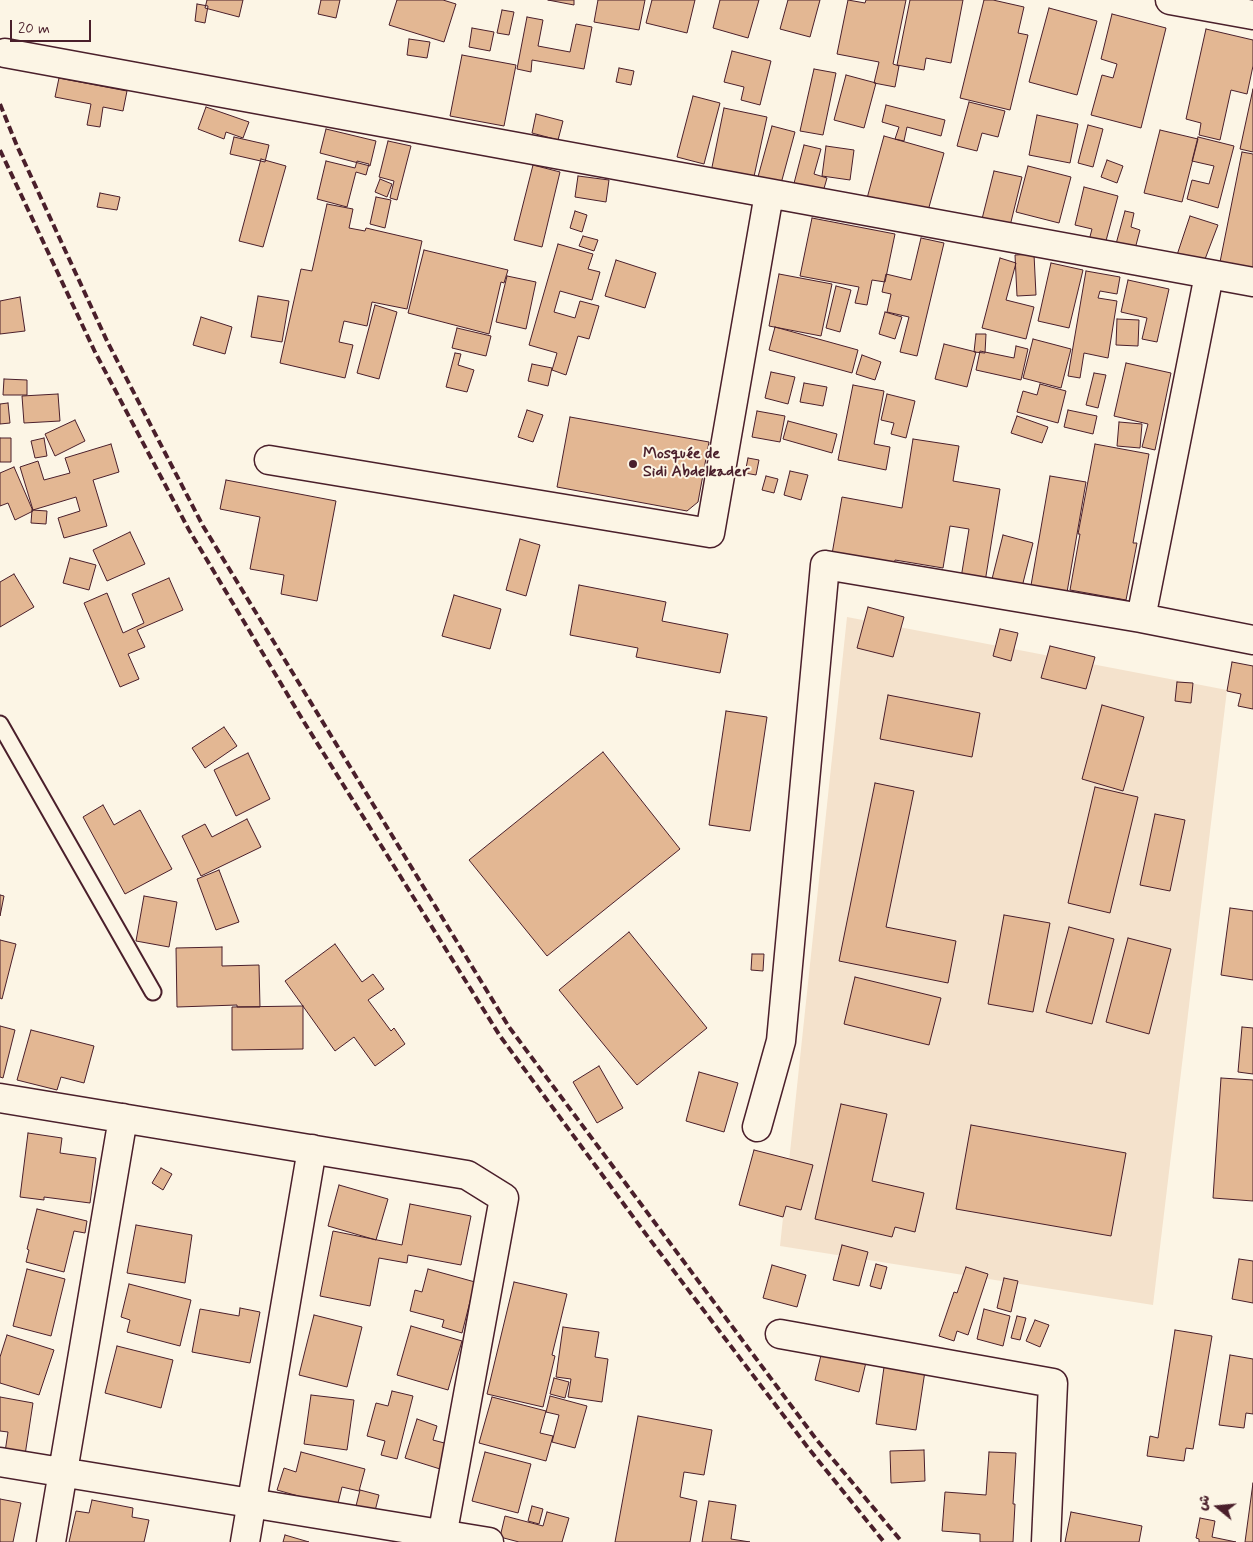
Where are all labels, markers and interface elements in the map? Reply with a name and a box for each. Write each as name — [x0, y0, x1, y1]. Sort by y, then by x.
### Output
scale bar — [12, 10, 94, 42]
text: 20 m — [18, 19, 50, 39]
place label: Mosquée de Sidi Abdelkader — [643, 445, 749, 483]
marker: Mosquée de Sidi Abdelkader — [627, 458, 639, 470]
north arrow — [1193, 1482, 1243, 1532]
text: ش — [1193, 1493, 1215, 1513]

